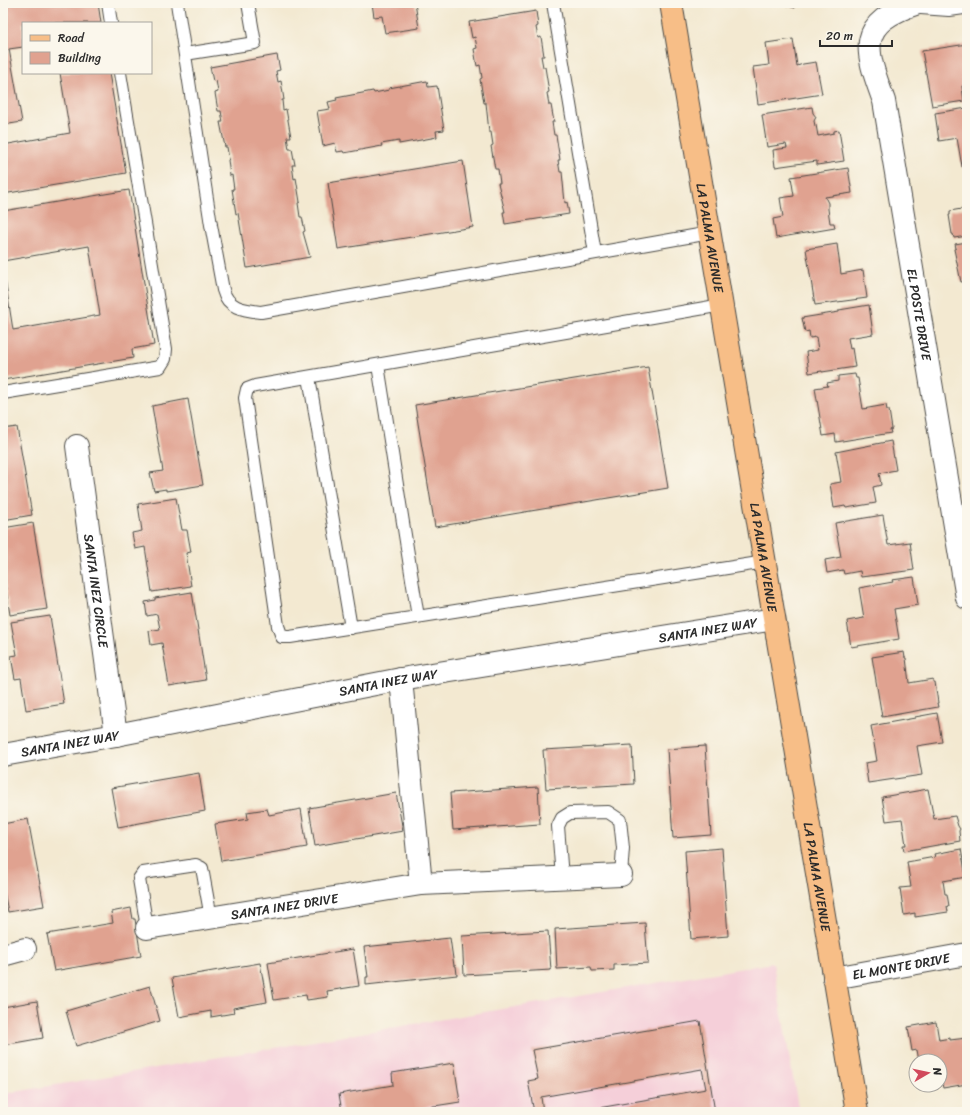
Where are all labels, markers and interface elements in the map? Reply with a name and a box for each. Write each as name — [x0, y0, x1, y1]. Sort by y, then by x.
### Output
legend — [22, 22, 152, 74]
scale bar — [820, 22, 892, 48]
text: 20 m — [826, 25, 853, 47]
text: Road — [58, 27, 85, 49]
text: Building — [58, 47, 101, 69]
street label: LA PALMA AVENUE — [689, 181, 730, 295]
street label: EL POSTE DRIVE — [900, 267, 938, 363]
street label: LA PALMA AVENUE — [743, 501, 784, 615]
street label: SANTA INEZ CIRCLE — [77, 532, 115, 650]
street label: SANTA INEZ WAY — [657, 611, 760, 649]
street label: SANTA INEZ WAY — [337, 662, 440, 703]
street label: SANTA INEZ WAY — [19, 723, 122, 764]
street label: LA PALMA AVENUE — [797, 820, 838, 934]
street label: SANTA INEZ DRIVE — [229, 886, 340, 926]
street label: EL MONTE DRIVE — [850, 946, 952, 987]
north arrow — [908, 1053, 948, 1093]
text: N — [927, 1065, 947, 1077]

